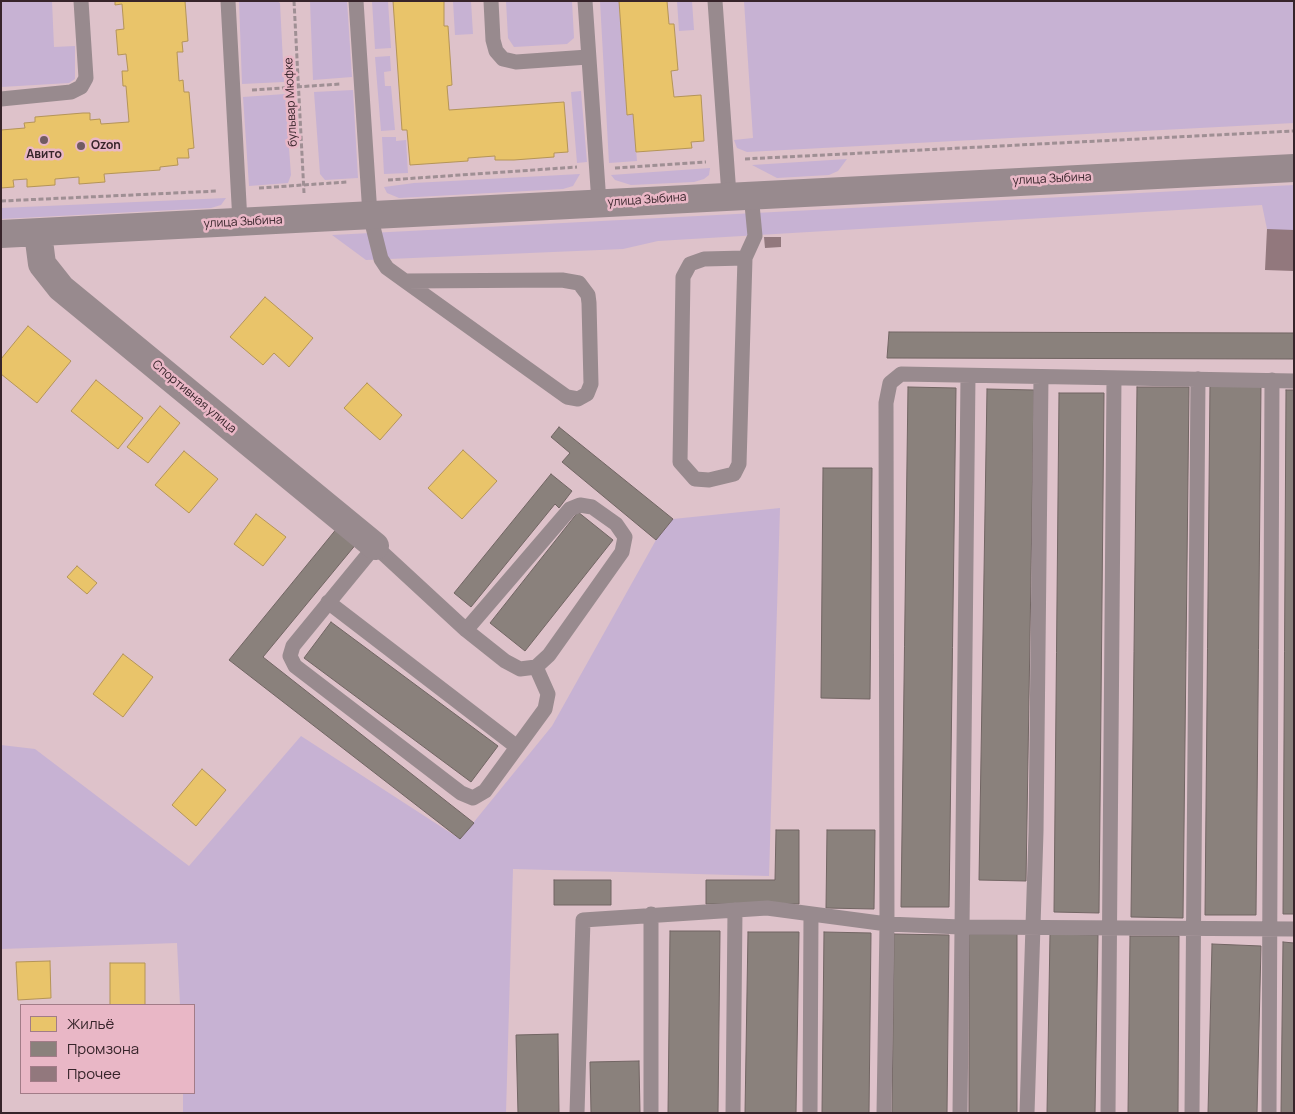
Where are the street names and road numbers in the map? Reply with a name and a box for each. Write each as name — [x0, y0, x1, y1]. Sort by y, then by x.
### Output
street label: бульвар Мюфке — [281, 57, 301, 147]
street label: улица Зыбина — [1012, 170, 1092, 188]
street label: улица Зыбина — [607, 190, 687, 210]
street label: улица Зыбина — [203, 213, 283, 231]
street label: Спортивная улица — [149, 358, 239, 436]

